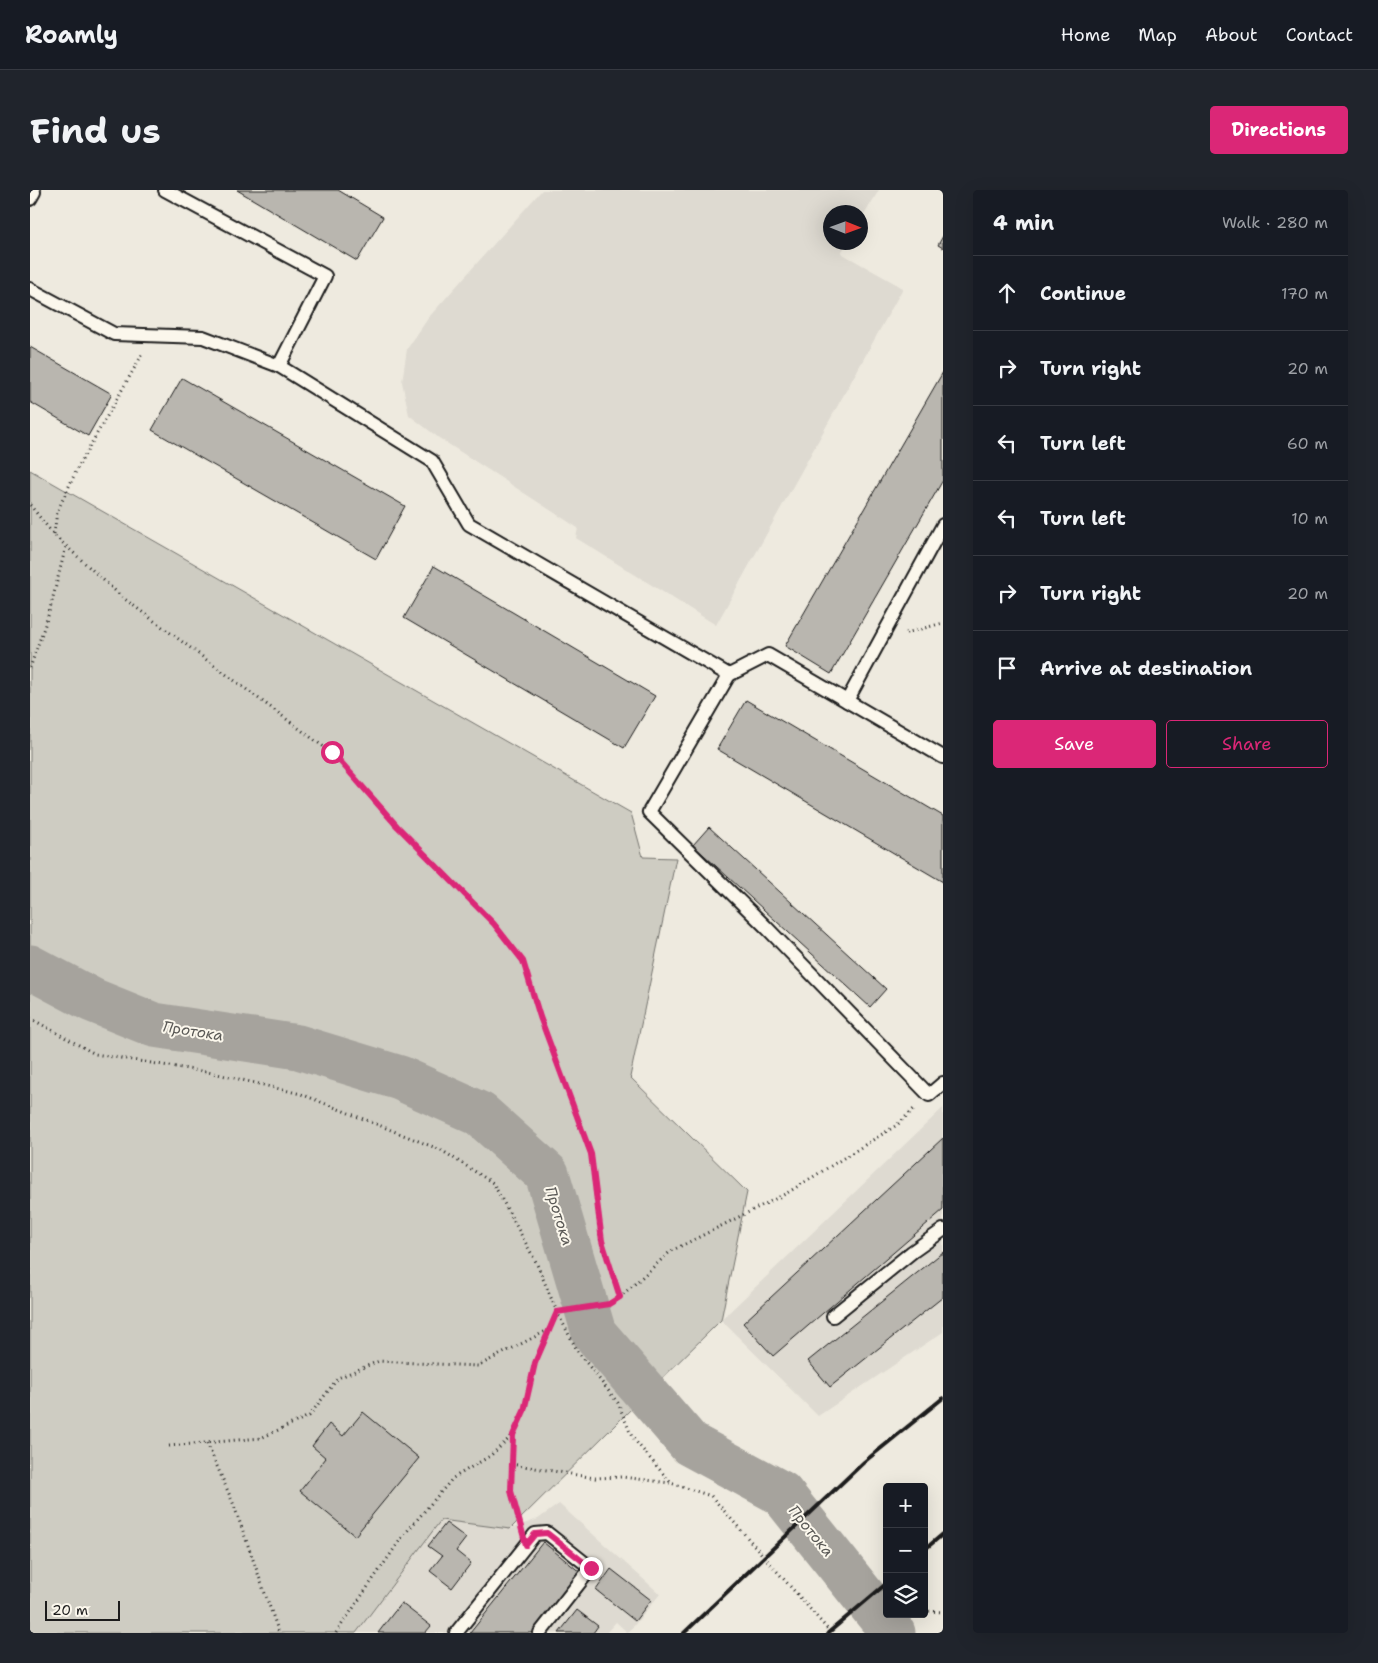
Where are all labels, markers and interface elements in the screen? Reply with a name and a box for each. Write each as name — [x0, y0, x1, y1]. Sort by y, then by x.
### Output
text: Roamly — [25, 19, 118, 51]
text: Home — [1061, 23, 1110, 47]
text: Map — [1138, 23, 1177, 47]
text: About — [1205, 23, 1258, 47]
text: Contact — [1286, 23, 1353, 47]
button: Directions — [1210, 106, 1348, 154]
text: Find us — [30, 107, 161, 154]
north arrow — [823, 205, 868, 250]
text: 4 min — [993, 209, 1054, 237]
text: Walk · 280 m — [1222, 212, 1328, 233]
icon: ahead — [993, 279, 1021, 307]
text: Continue — [1040, 281, 1126, 306]
text: 170 m — [1281, 283, 1328, 304]
icon: right — [993, 354, 1021, 382]
text: Turn right — [1040, 356, 1141, 381]
text: 20 m — [1287, 358, 1328, 379]
icon: left — [993, 429, 1021, 457]
text: Turn left — [1040, 431, 1126, 456]
text: 60 m — [1287, 433, 1328, 454]
icon: left — [993, 504, 1021, 532]
text: Turn left — [1040, 506, 1126, 531]
text: 10 m — [1291, 508, 1328, 529]
icon: right — [993, 579, 1021, 607]
text: Turn right — [1040, 581, 1141, 606]
text: 20 m — [1287, 583, 1328, 604]
icon: arrive — [993, 654, 1021, 682]
text: Arrive at destination — [1040, 656, 1252, 681]
button: Save — [993, 720, 1156, 768]
button: Share — [1166, 720, 1328, 768]
route start — [321, 741, 344, 764]
water label: Протока — [161, 1016, 225, 1046]
water label: Протока — [541, 1184, 577, 1248]
map controls — [883, 1483, 928, 1618]
button: + — [883, 1483, 928, 1528]
water label: Протока — [784, 1501, 838, 1561]
button: − — [883, 1528, 928, 1573]
route end — [580, 1557, 603, 1580]
button: layers — [883, 1573, 928, 1618]
scale bar — [45, 1598, 120, 1621]
text: 20 m — [52, 1601, 88, 1619]

